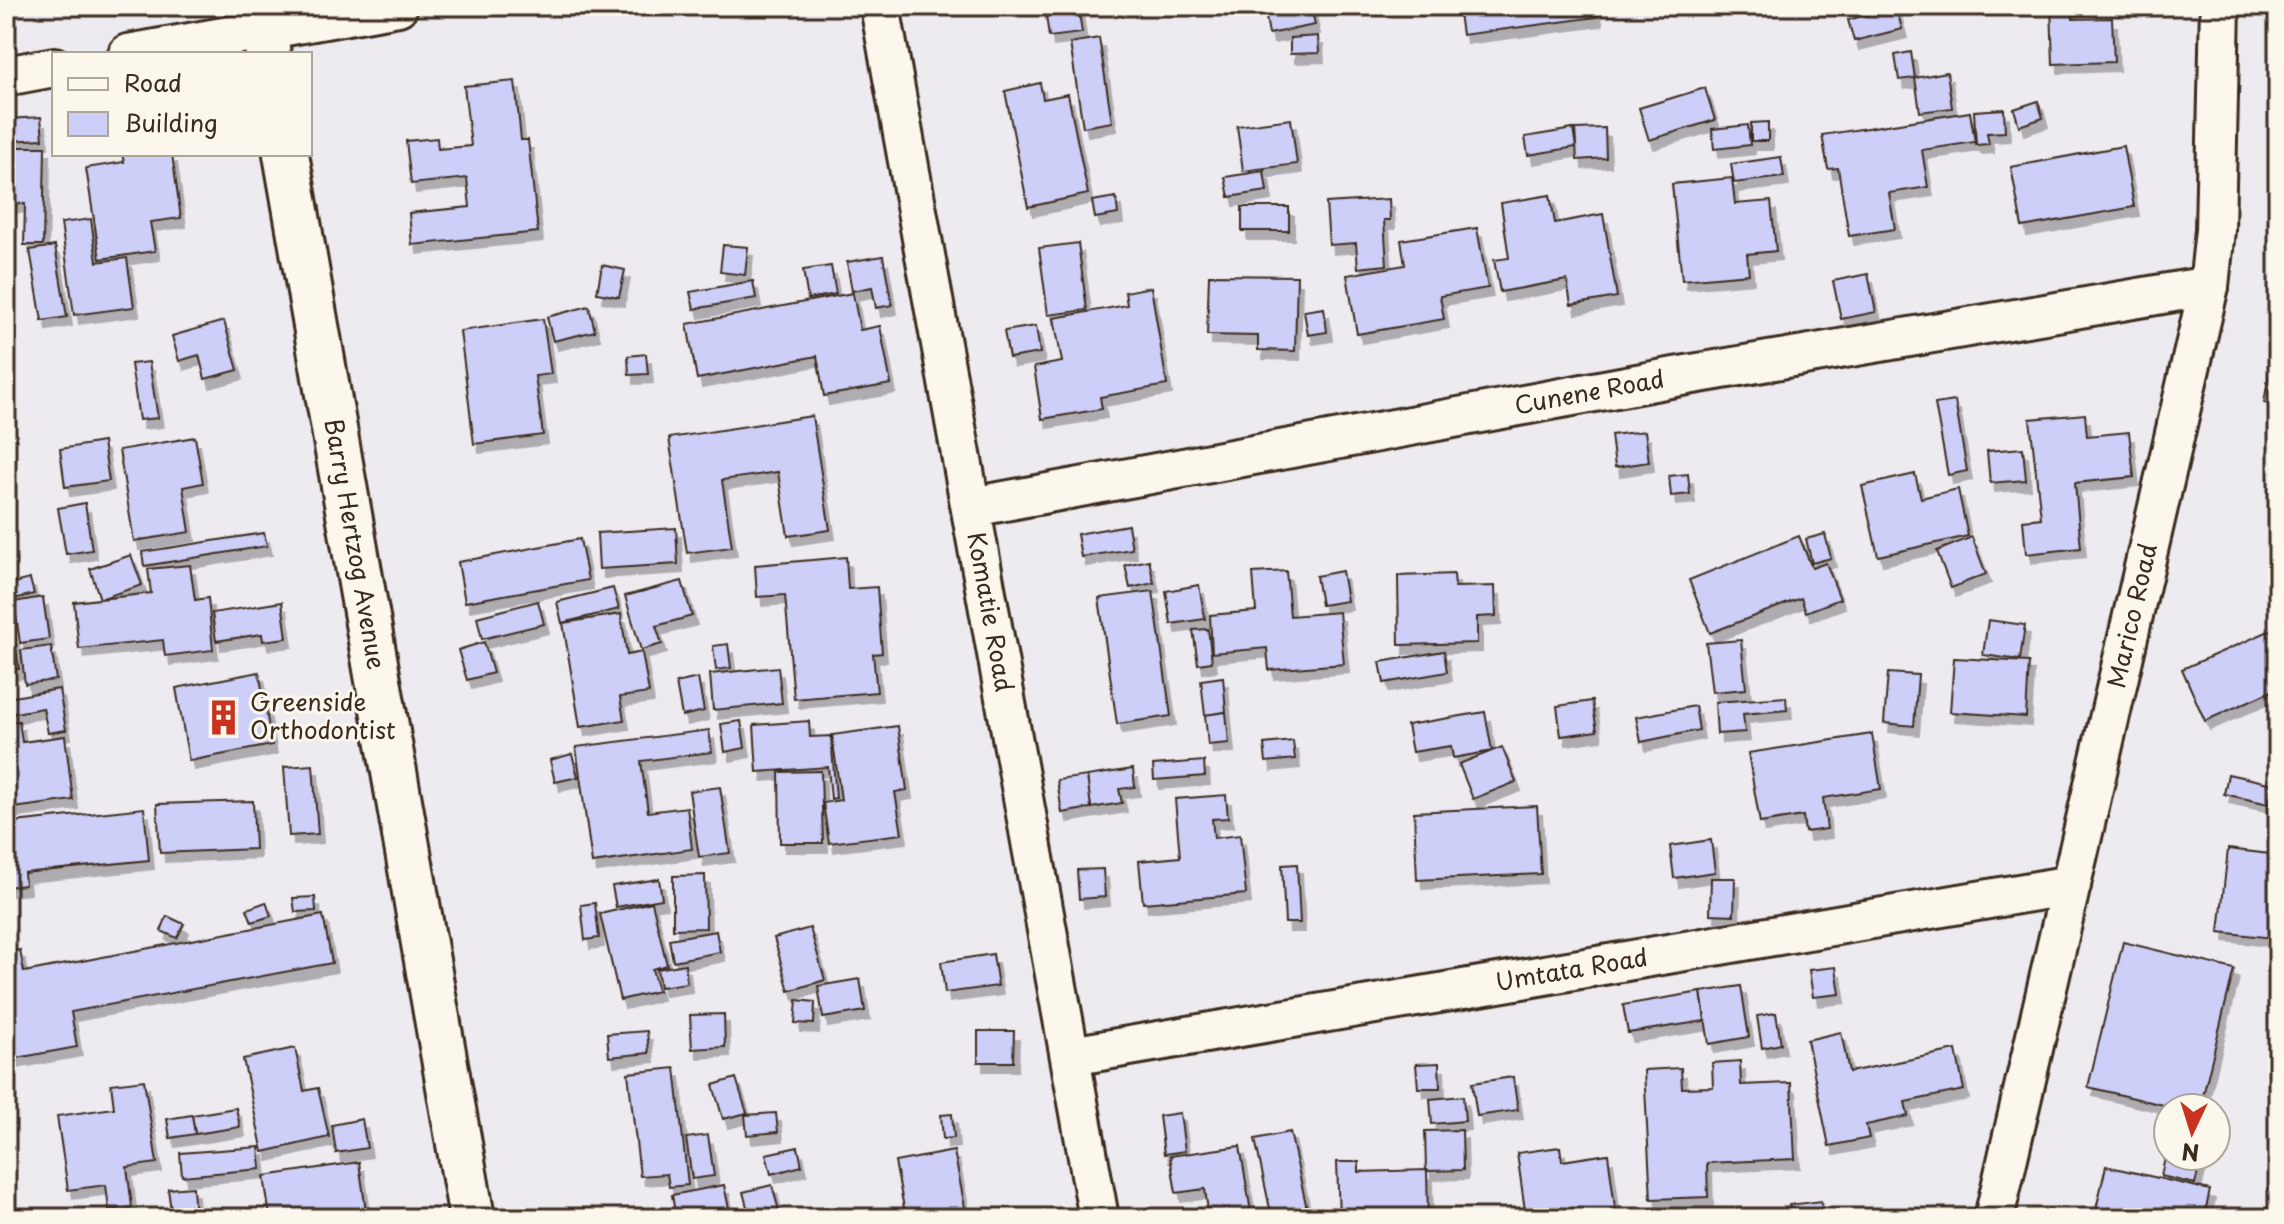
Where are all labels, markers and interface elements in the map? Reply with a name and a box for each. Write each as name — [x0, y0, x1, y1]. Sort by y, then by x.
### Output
legend — [52, 52, 312, 156]
text: Road — [124, 64, 182, 100]
text: Building — [124, 104, 218, 140]
street label: Cunene Road — [1511, 359, 1667, 422]
street label: Barry Hertzog Avenue — [317, 416, 396, 672]
street label: Komatie Road — [959, 529, 1024, 695]
street label: Marico Road — [2097, 540, 2165, 691]
place label: Greenside Orthodontist — [250, 683, 396, 747]
building icon: Greenside Orthodontist — [205, 698, 243, 736]
street label: Umtata Road — [1493, 938, 1650, 999]
north arrow — [2152, 1092, 2232, 1172]
text: N — [2181, 1136, 2200, 1171]

